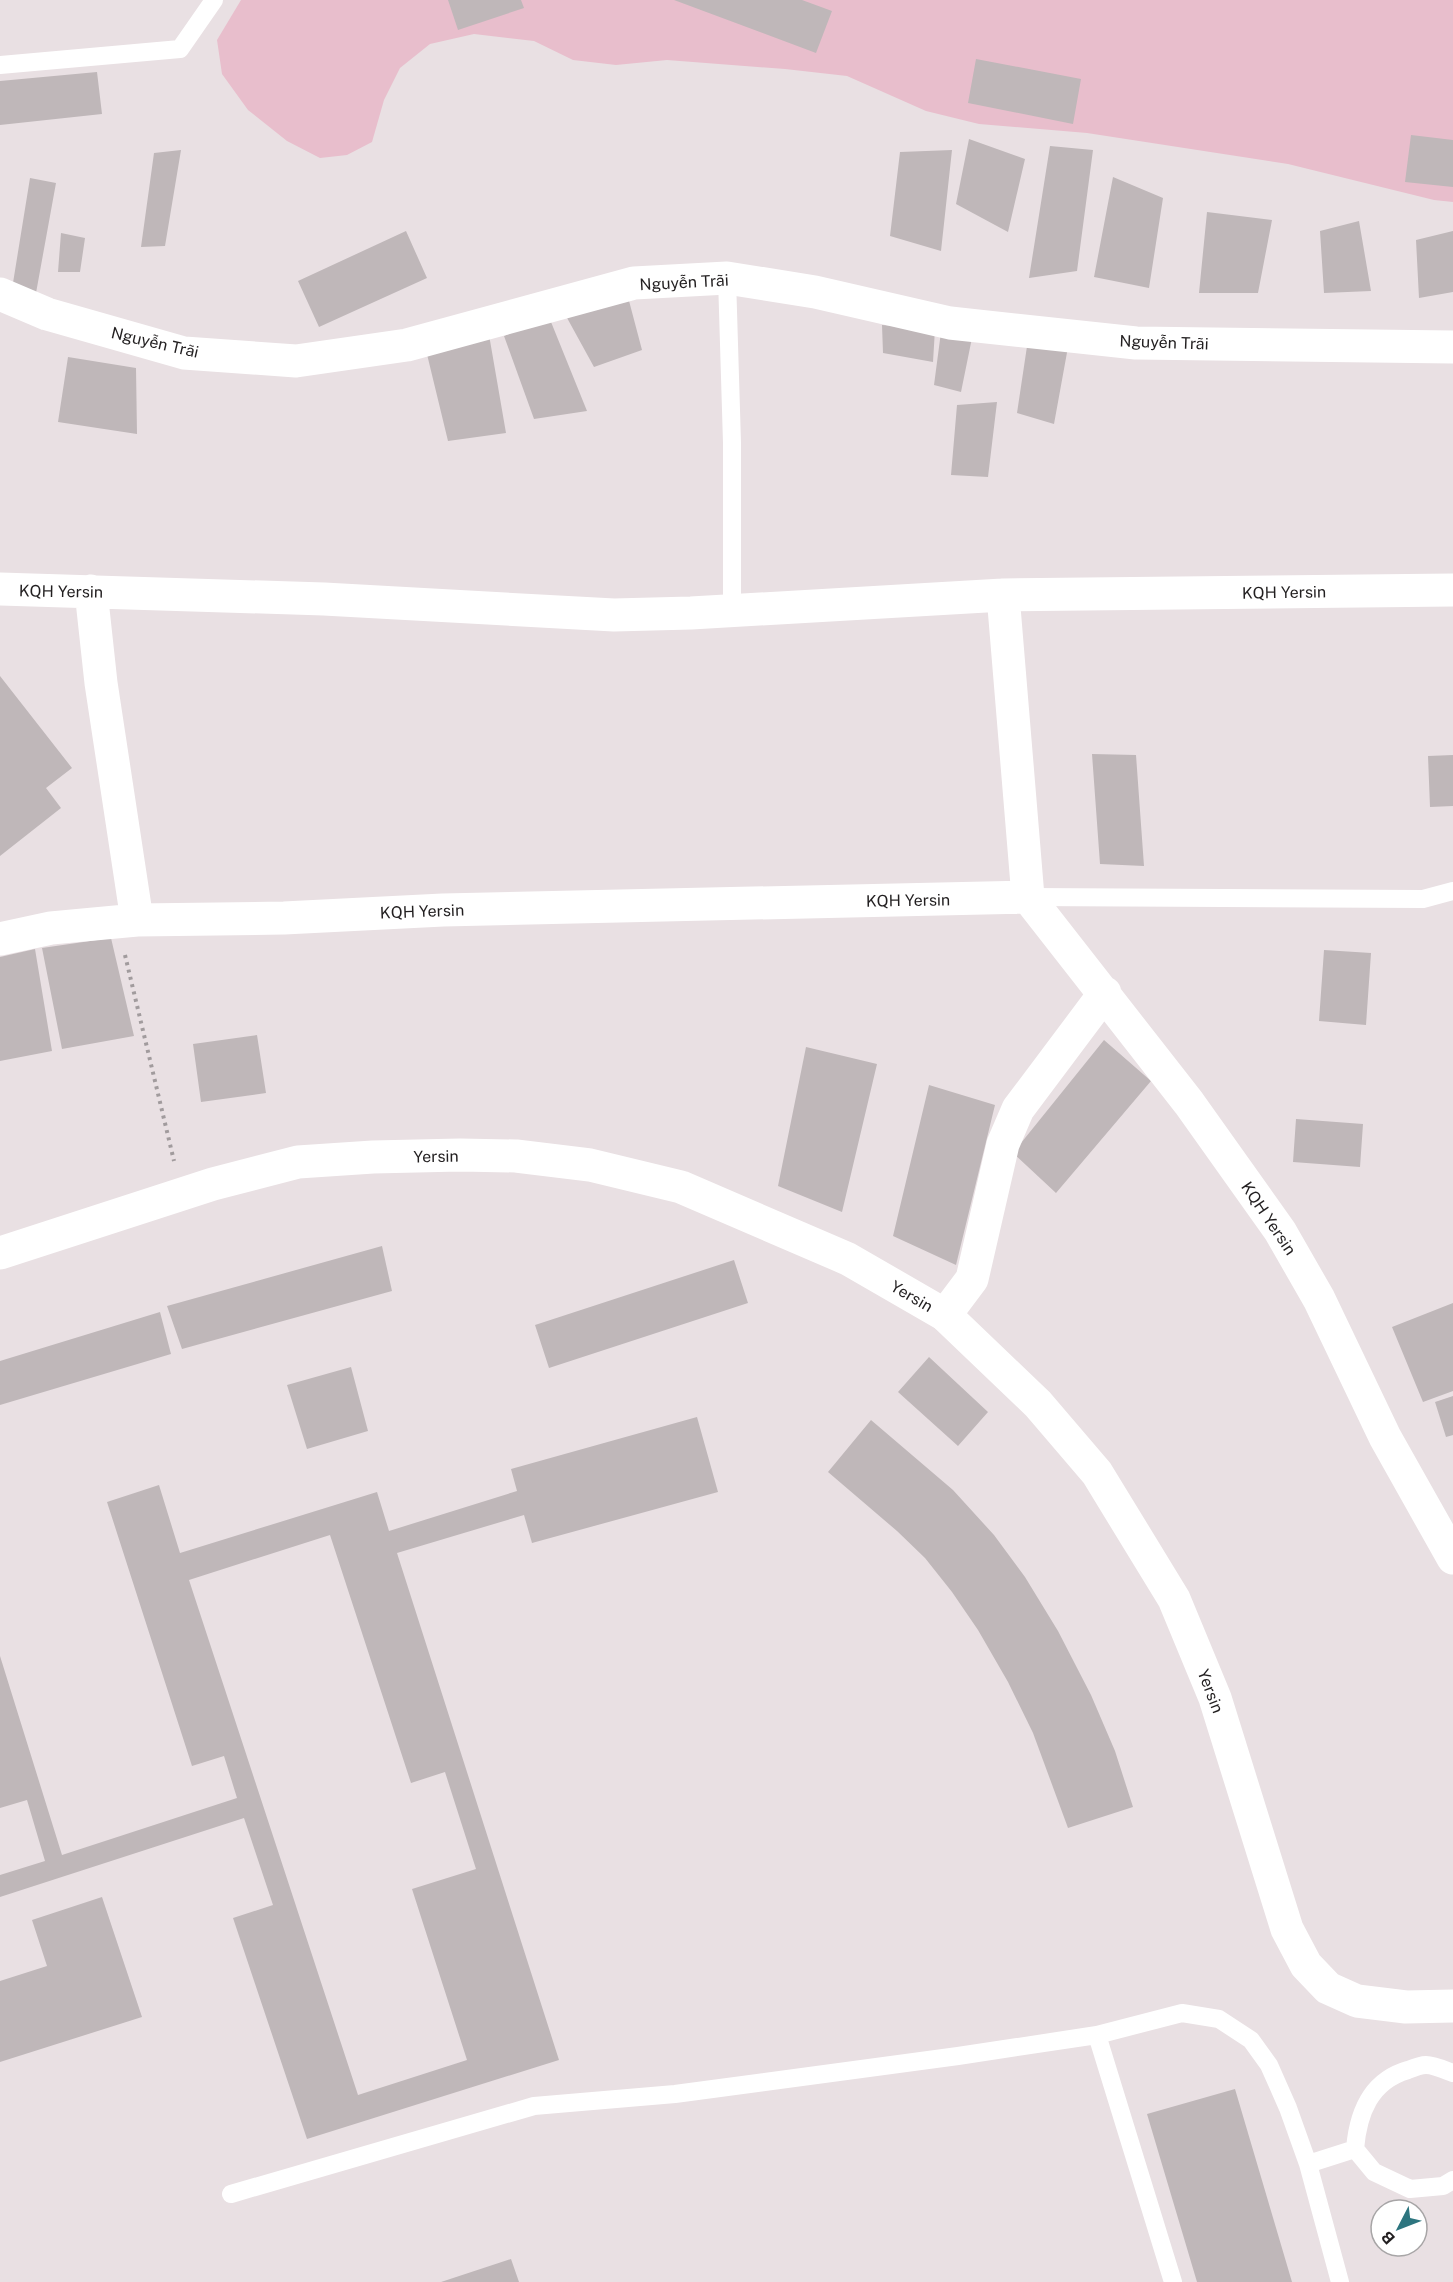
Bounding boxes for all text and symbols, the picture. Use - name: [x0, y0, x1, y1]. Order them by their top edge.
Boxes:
- street label: Nguyễn Trãi: [639, 271, 729, 294]
- street label: Nguyễn Trãi: [109, 323, 201, 362]
- street label: Nguyễn Trãi: [1119, 331, 1209, 354]
- street label: KQH Yersin: [19, 581, 103, 602]
- street label: KQH Yersin: [1242, 582, 1326, 603]
- street label: KQH Yersin: [866, 890, 950, 911]
- street label: KQH Yersin: [380, 901, 465, 922]
- street label: Yersin: [413, 1147, 459, 1166]
- street label: KQH Yersin: [1237, 1178, 1300, 1259]
- street label: Yersin: [887, 1277, 936, 1316]
- street label: Yersin: [1194, 1667, 1228, 1716]
- north arrow: [1369, 2198, 1429, 2258]
- text: B: [1377, 2227, 1399, 2248]

